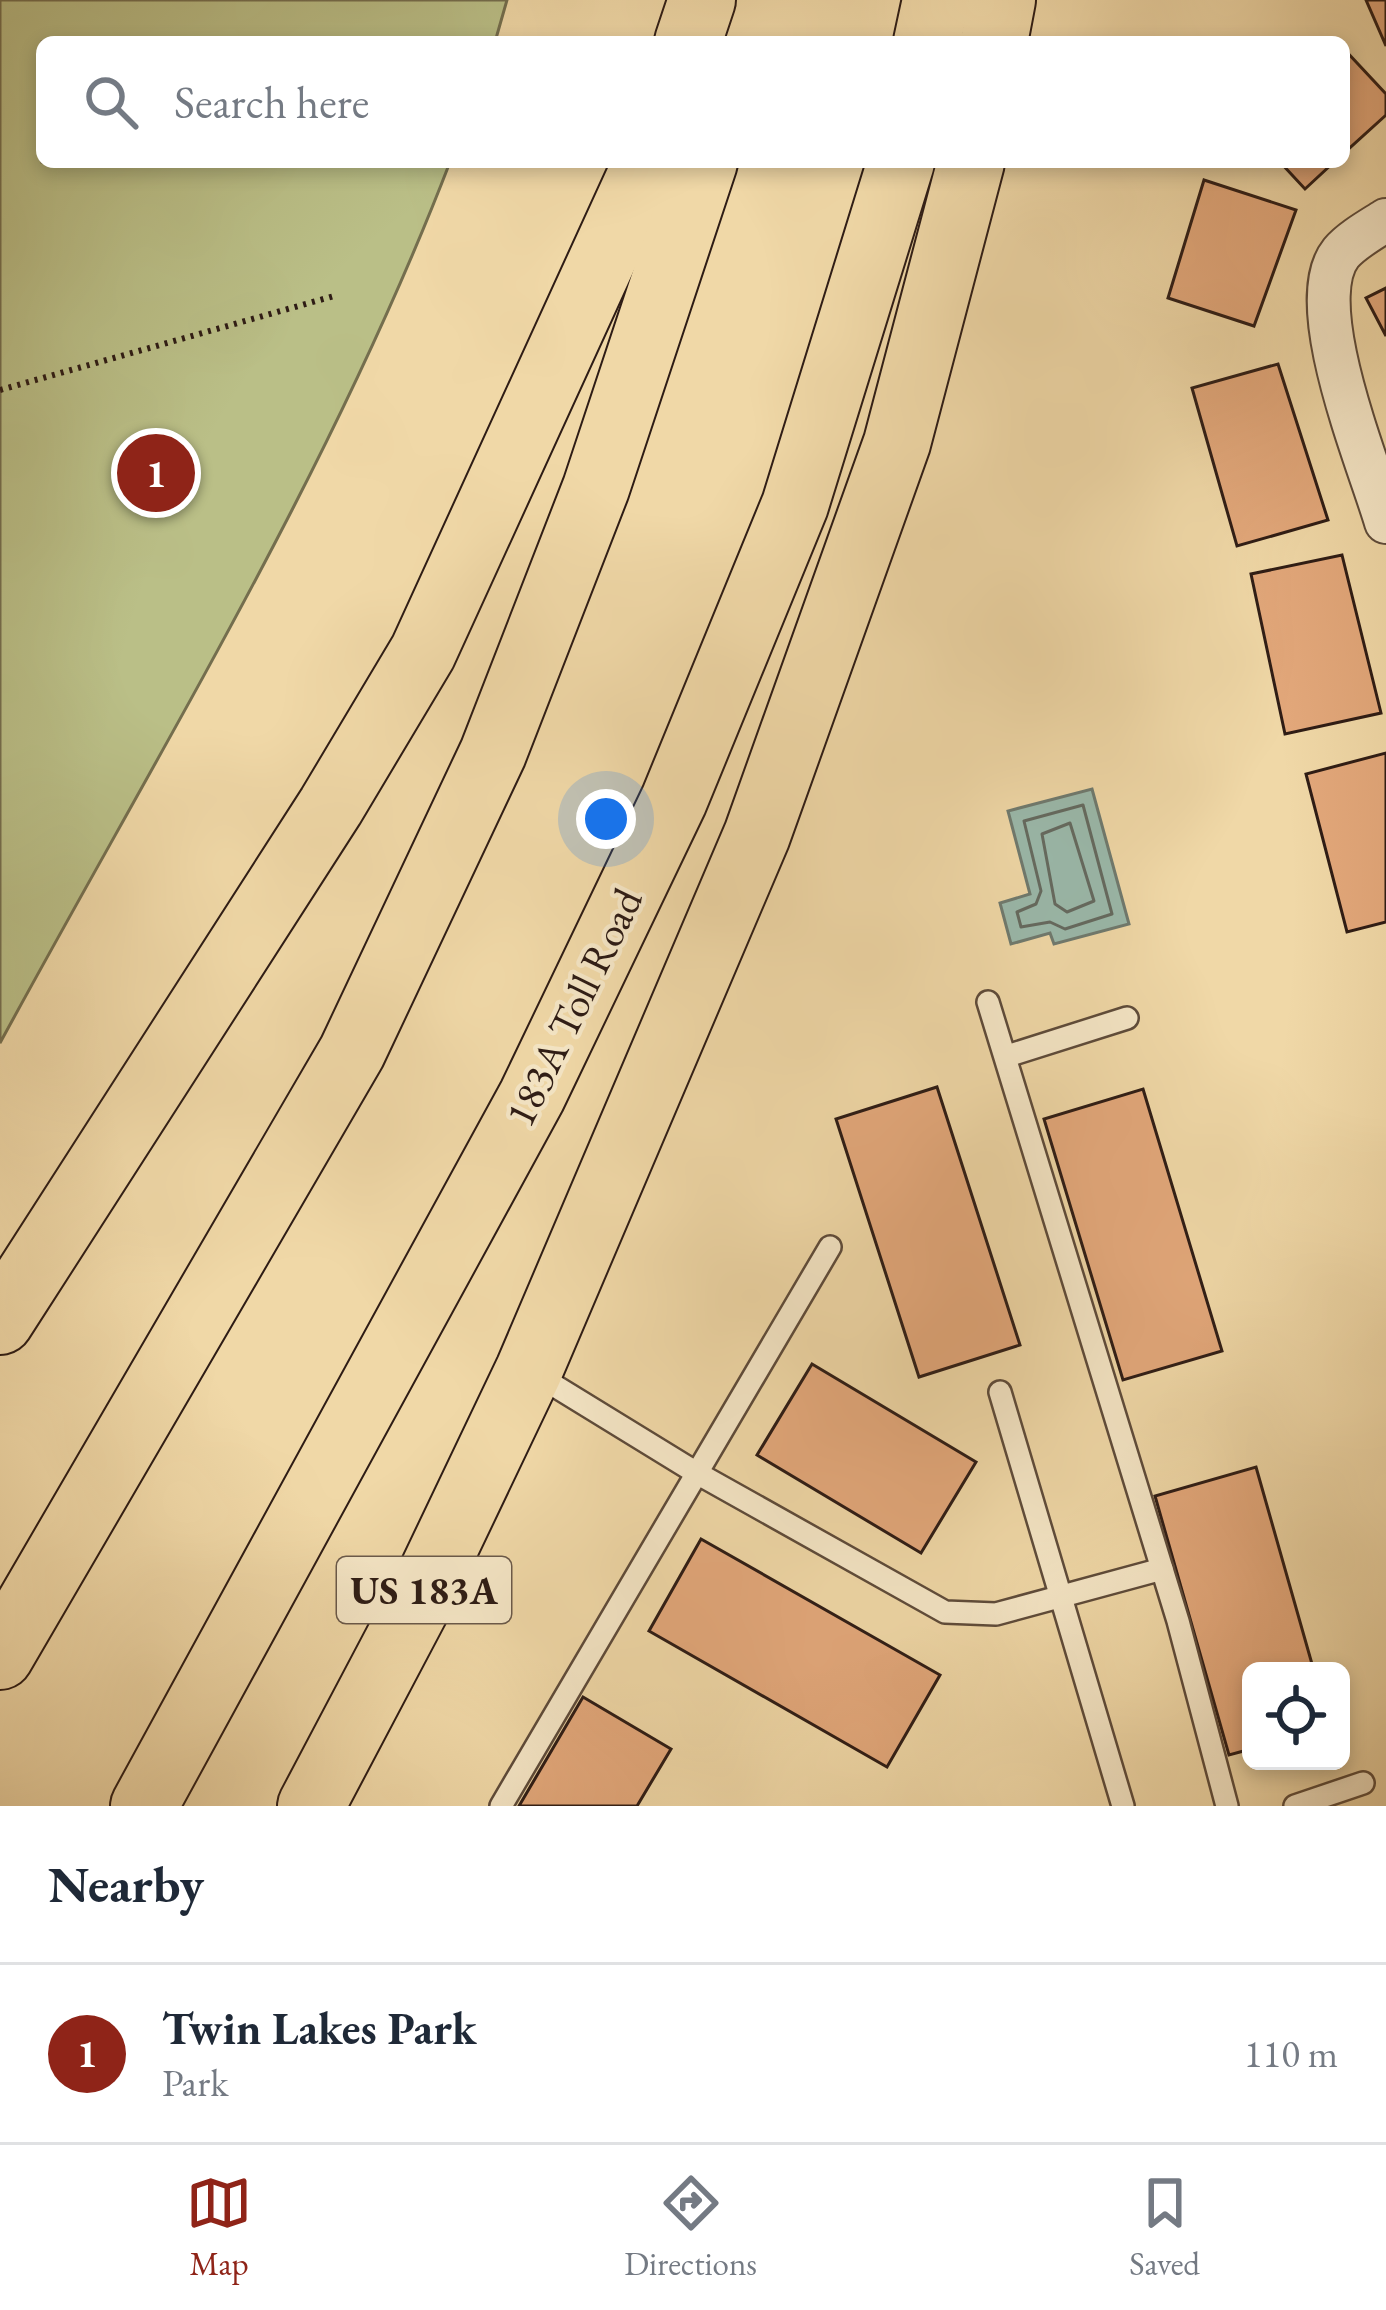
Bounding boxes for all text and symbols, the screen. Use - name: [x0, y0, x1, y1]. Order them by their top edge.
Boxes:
- search box: [36, 36, 1350, 168]
- icon: search: [78, 69, 144, 135]
- text: Search here: [174, 73, 369, 131]
- pin: 1: [117, 428, 195, 518]
- your location: [576, 789, 636, 849]
- street label: 183A Toll Road: [492, 878, 655, 1135]
- road number: US 183A: [337, 1557, 511, 1623]
- map controls: [1242, 1662, 1350, 1770]
- button: locate: [1242, 1662, 1350, 1770]
- text: Nearby: [48, 1851, 204, 1917]
- text: Twin Lakes Park: [162, 1999, 476, 2057]
- text: 1: [77, 2028, 97, 2079]
- text: 110 m: [1244, 2028, 1338, 2079]
- text: Park: [162, 2057, 228, 2108]
- tab: Map: [186, 2170, 252, 2285]
- tab: Directions: [624, 2170, 757, 2285]
- tab: Saved: [1129, 2170, 1200, 2285]

